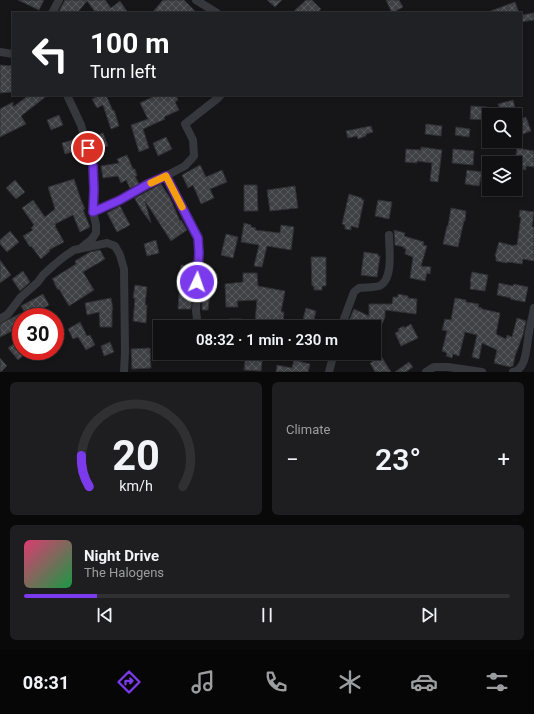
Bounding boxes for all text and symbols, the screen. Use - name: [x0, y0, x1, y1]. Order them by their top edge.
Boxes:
- text: 100 m: [90, 27, 169, 60]
- icon: left: [24, 28, 76, 80]
- text: Turn left: [90, 61, 156, 82]
- map controls: [482, 108, 522, 196]
- button: search: [482, 108, 522, 148]
- pin: [71, 131, 105, 165]
- icon: arrive: [77, 137, 99, 159]
- button: layers: [482, 156, 522, 196]
- position arrow: [176, 261, 218, 303]
- speed limit sign: 30: [12, 308, 64, 360]
- text: 08:32 · 1 min · 230 m: [196, 331, 338, 349]
- text: Climate: [286, 422, 330, 437]
- text: 20: [112, 430, 160, 479]
- text: 23°: [375, 442, 421, 477]
- text: −: [286, 447, 299, 472]
- text: +: [498, 447, 510, 472]
- text: km/h: [119, 477, 153, 493]
- text: Night Drive: [84, 547, 159, 565]
- text: The Halogens: [84, 565, 164, 580]
- icon: previous: [94, 604, 116, 626]
- icon: pause: [256, 604, 278, 626]
- icon: next: [418, 604, 440, 626]
- icon: directions: [115, 668, 143, 696]
- icon: music: [189, 668, 217, 696]
- icon: phone: [262, 668, 290, 696]
- icon: climate: [336, 668, 364, 696]
- icon: car: [410, 668, 438, 696]
- icon: filters: [483, 668, 511, 696]
- text: 08:31: [23, 672, 69, 693]

